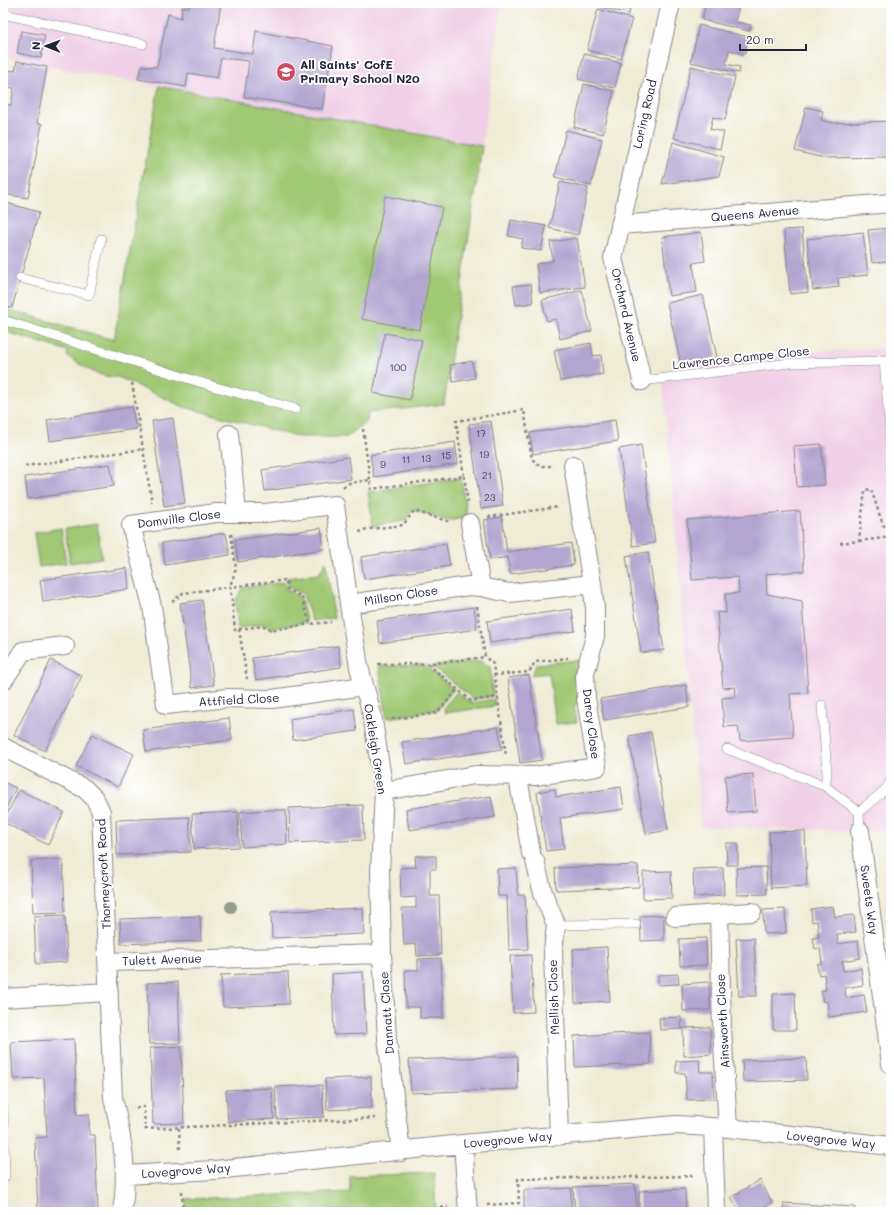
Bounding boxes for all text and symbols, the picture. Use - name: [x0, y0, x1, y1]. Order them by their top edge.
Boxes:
- north arrow: [26, 26, 66, 66]
- scale bar: [740, 26, 806, 52]
- text: 20 m: [746, 31, 774, 47]
- text: N: [28, 42, 43, 50]
- place label: All Saints' CofE Primary School N20: [300, 56, 420, 86]
- school or university icon: All Saints' CofE Primary School N20: [275, 61, 297, 83]
- street label: Loring Road: [628, 77, 660, 150]
- street label: Queens Avenue: [710, 201, 800, 225]
- street label: Orchard Avenue: [608, 266, 646, 363]
- street label: Lawrence Campe Close: [672, 342, 810, 372]
- house number: 100: [390, 360, 406, 374]
- house number: 17: [476, 426, 486, 440]
- house number: 19: [479, 447, 489, 461]
- house number: 15: [441, 448, 451, 462]
- house number: 13: [421, 451, 431, 465]
- house number: 11: [402, 452, 410, 466]
- house number: 9: [380, 457, 386, 471]
- house number: 21: [482, 468, 492, 482]
- house number: 23: [484, 490, 496, 504]
- street label: Domville Close: [136, 505, 222, 531]
- street label: Millson Close: [363, 581, 439, 609]
- street label: Darcy Close: [580, 688, 604, 760]
- street label: Attfield Close: [198, 689, 280, 709]
- street label: Oakleigh Green: [361, 702, 391, 795]
- street label: Thorneycroft Road: [92, 818, 114, 930]
- street label: Sweets Way: [857, 864, 883, 936]
- street label: Tulett Avenue: [122, 950, 202, 968]
- street label: Mellish Close: [544, 959, 562, 1035]
- street label: Dannatt Close: [375, 971, 397, 1055]
- street label: Ainsworth Close: [712, 973, 732, 1069]
- street label: Lovegrove Way: [786, 1126, 876, 1152]
- street label: Lovegrove Way: [463, 1127, 553, 1151]
- street label: Lovegrove Way: [141, 1159, 231, 1181]

